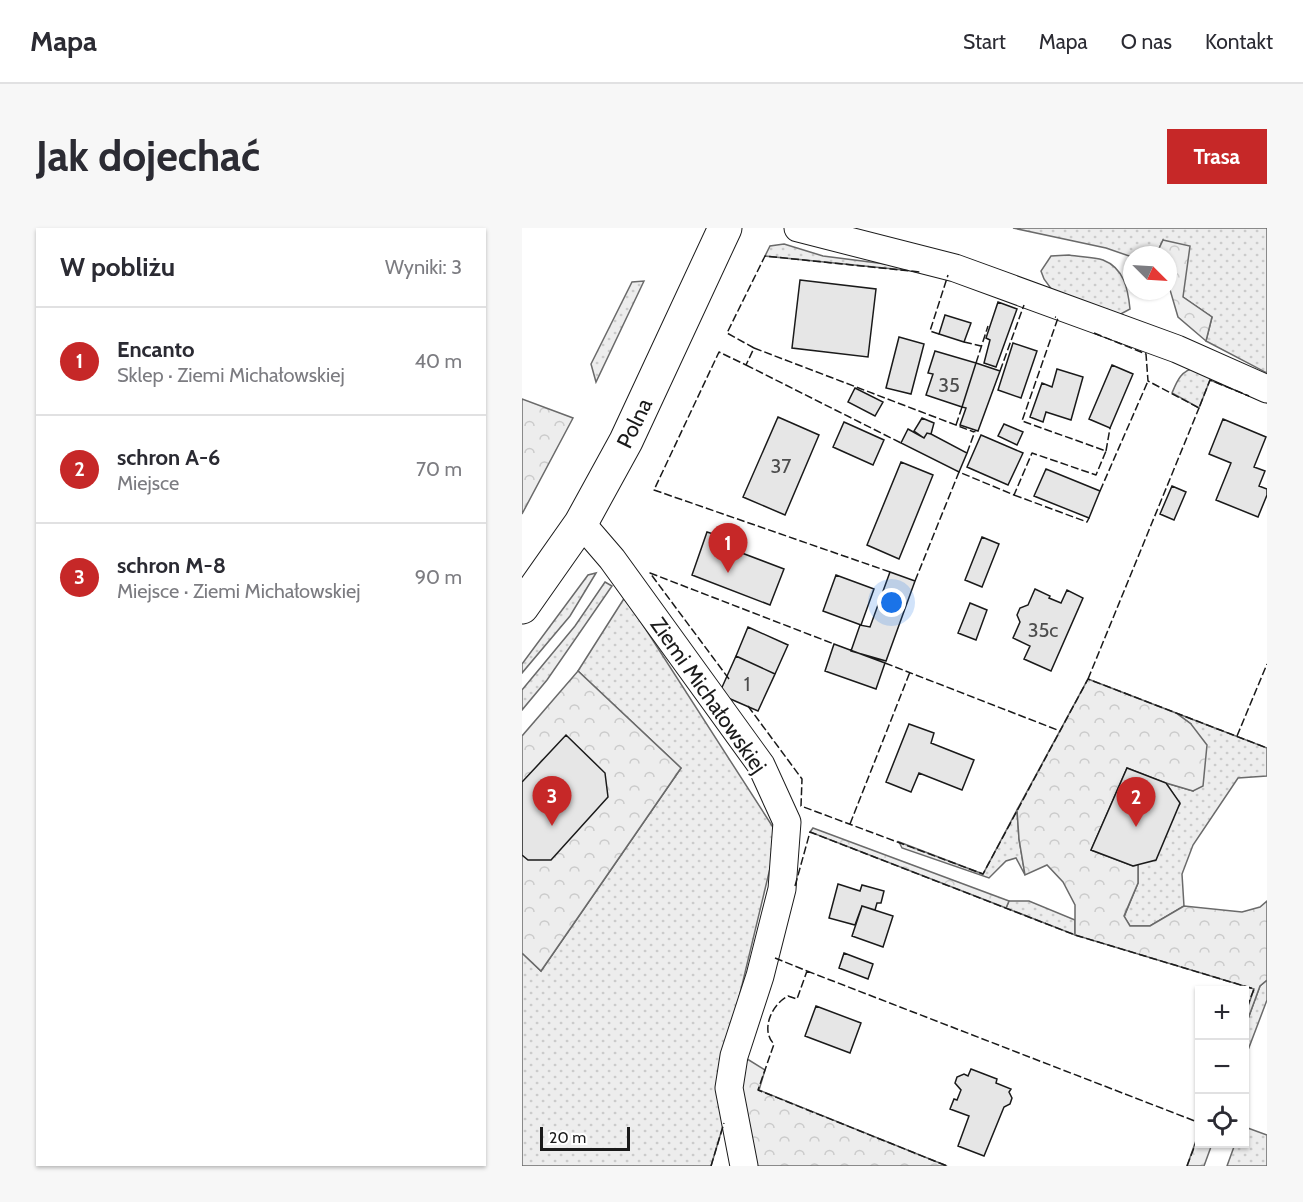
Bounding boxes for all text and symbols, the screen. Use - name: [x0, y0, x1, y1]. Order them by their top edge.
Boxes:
- text: Mapa: [30, 24, 97, 58]
- text: Start: [963, 29, 1006, 54]
- text: Mapa: [1039, 29, 1088, 54]
- text: O nas: [1121, 29, 1172, 54]
- text: Kontakt: [1205, 29, 1273, 54]
- button: Trasa: [1167, 129, 1267, 184]
- text: Jak dojechać: [36, 130, 260, 182]
- north arrow: [1123, 246, 1177, 300]
- text: W pobliżu: [60, 251, 175, 283]
- text: Wyniki: 3: [385, 255, 462, 279]
- text: Encanto: [117, 336, 195, 363]
- text: 1: [76, 349, 83, 373]
- text: 40 m: [414, 349, 462, 373]
- text: Sklep · Ziemi Michałowskiej: [117, 363, 345, 387]
- house number: 35: [938, 373, 960, 397]
- street label: Polna: [611, 393, 658, 453]
- text: schron A-6: [117, 444, 220, 471]
- house number: 37: [771, 454, 791, 478]
- text: 2: [74, 457, 85, 481]
- text: 70 m: [416, 457, 462, 481]
- text: Miejsce: [117, 471, 179, 495]
- pin: 1: [708, 524, 748, 573]
- text: schron M-8: [117, 552, 226, 579]
- text: 3: [74, 565, 85, 589]
- text: 90 m: [415, 565, 462, 589]
- text: Miejsce · Ziemi Michałowskiej: [117, 579, 360, 603]
- your location: [877, 588, 906, 617]
- street label: Ziemi Michałowskiej: [645, 612, 772, 778]
- house number: 35c: [1028, 618, 1058, 642]
- house number: 1: [744, 672, 750, 696]
- pin: 3: [532, 776, 572, 826]
- pin: 2: [1116, 778, 1156, 827]
- map controls: [1195, 986, 1249, 1148]
- button: +: [1195, 986, 1249, 1040]
- button: −: [1195, 1040, 1249, 1094]
- button: locate: [1195, 1094, 1249, 1148]
- scale bar: [540, 1124, 630, 1152]
- text: 20 m: [549, 1128, 586, 1147]

